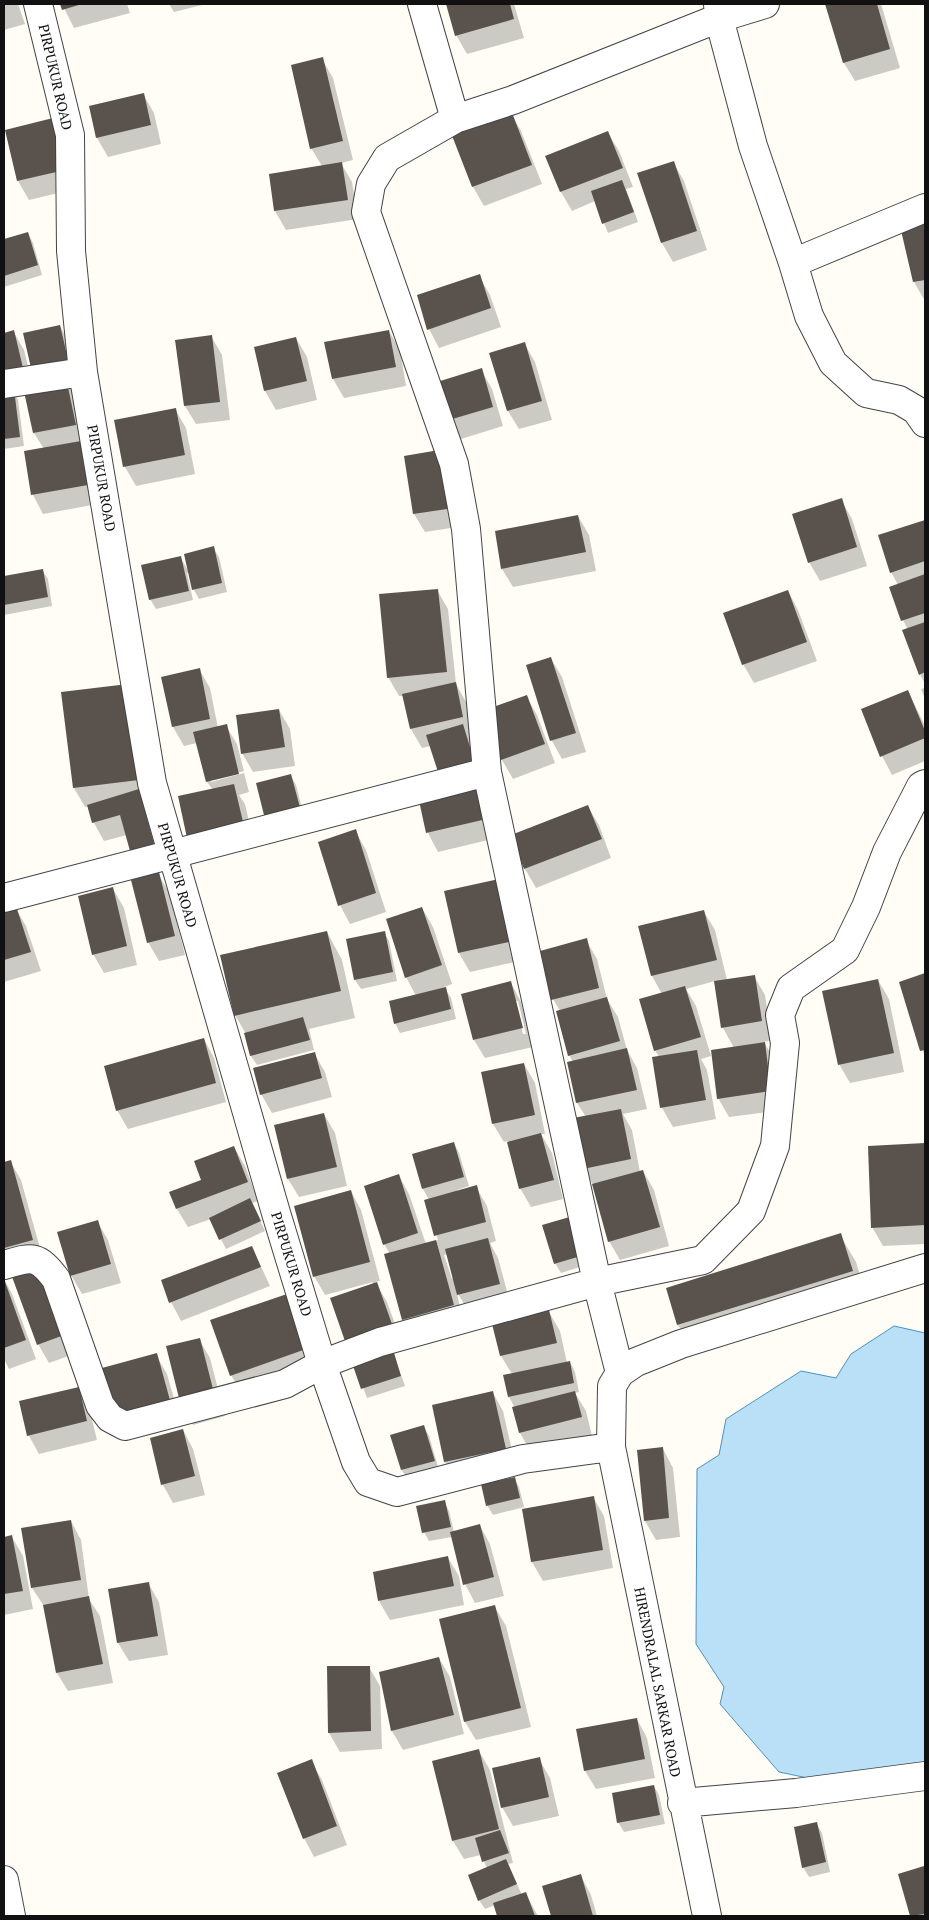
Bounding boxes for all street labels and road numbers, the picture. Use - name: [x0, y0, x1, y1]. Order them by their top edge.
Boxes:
- street label: PIRPUKUR ROAD: [35, 22, 77, 132]
- street label: PIRPUKUR ROAD: [83, 423, 121, 533]
- street label: PIRPUKUR ROAD: [154, 820, 202, 930]
- street label: PIRPUKUR ROAD: [267, 1209, 317, 1319]
- street label: HIRENDRALAL SARKAR ROAD: [630, 1585, 686, 1779]

